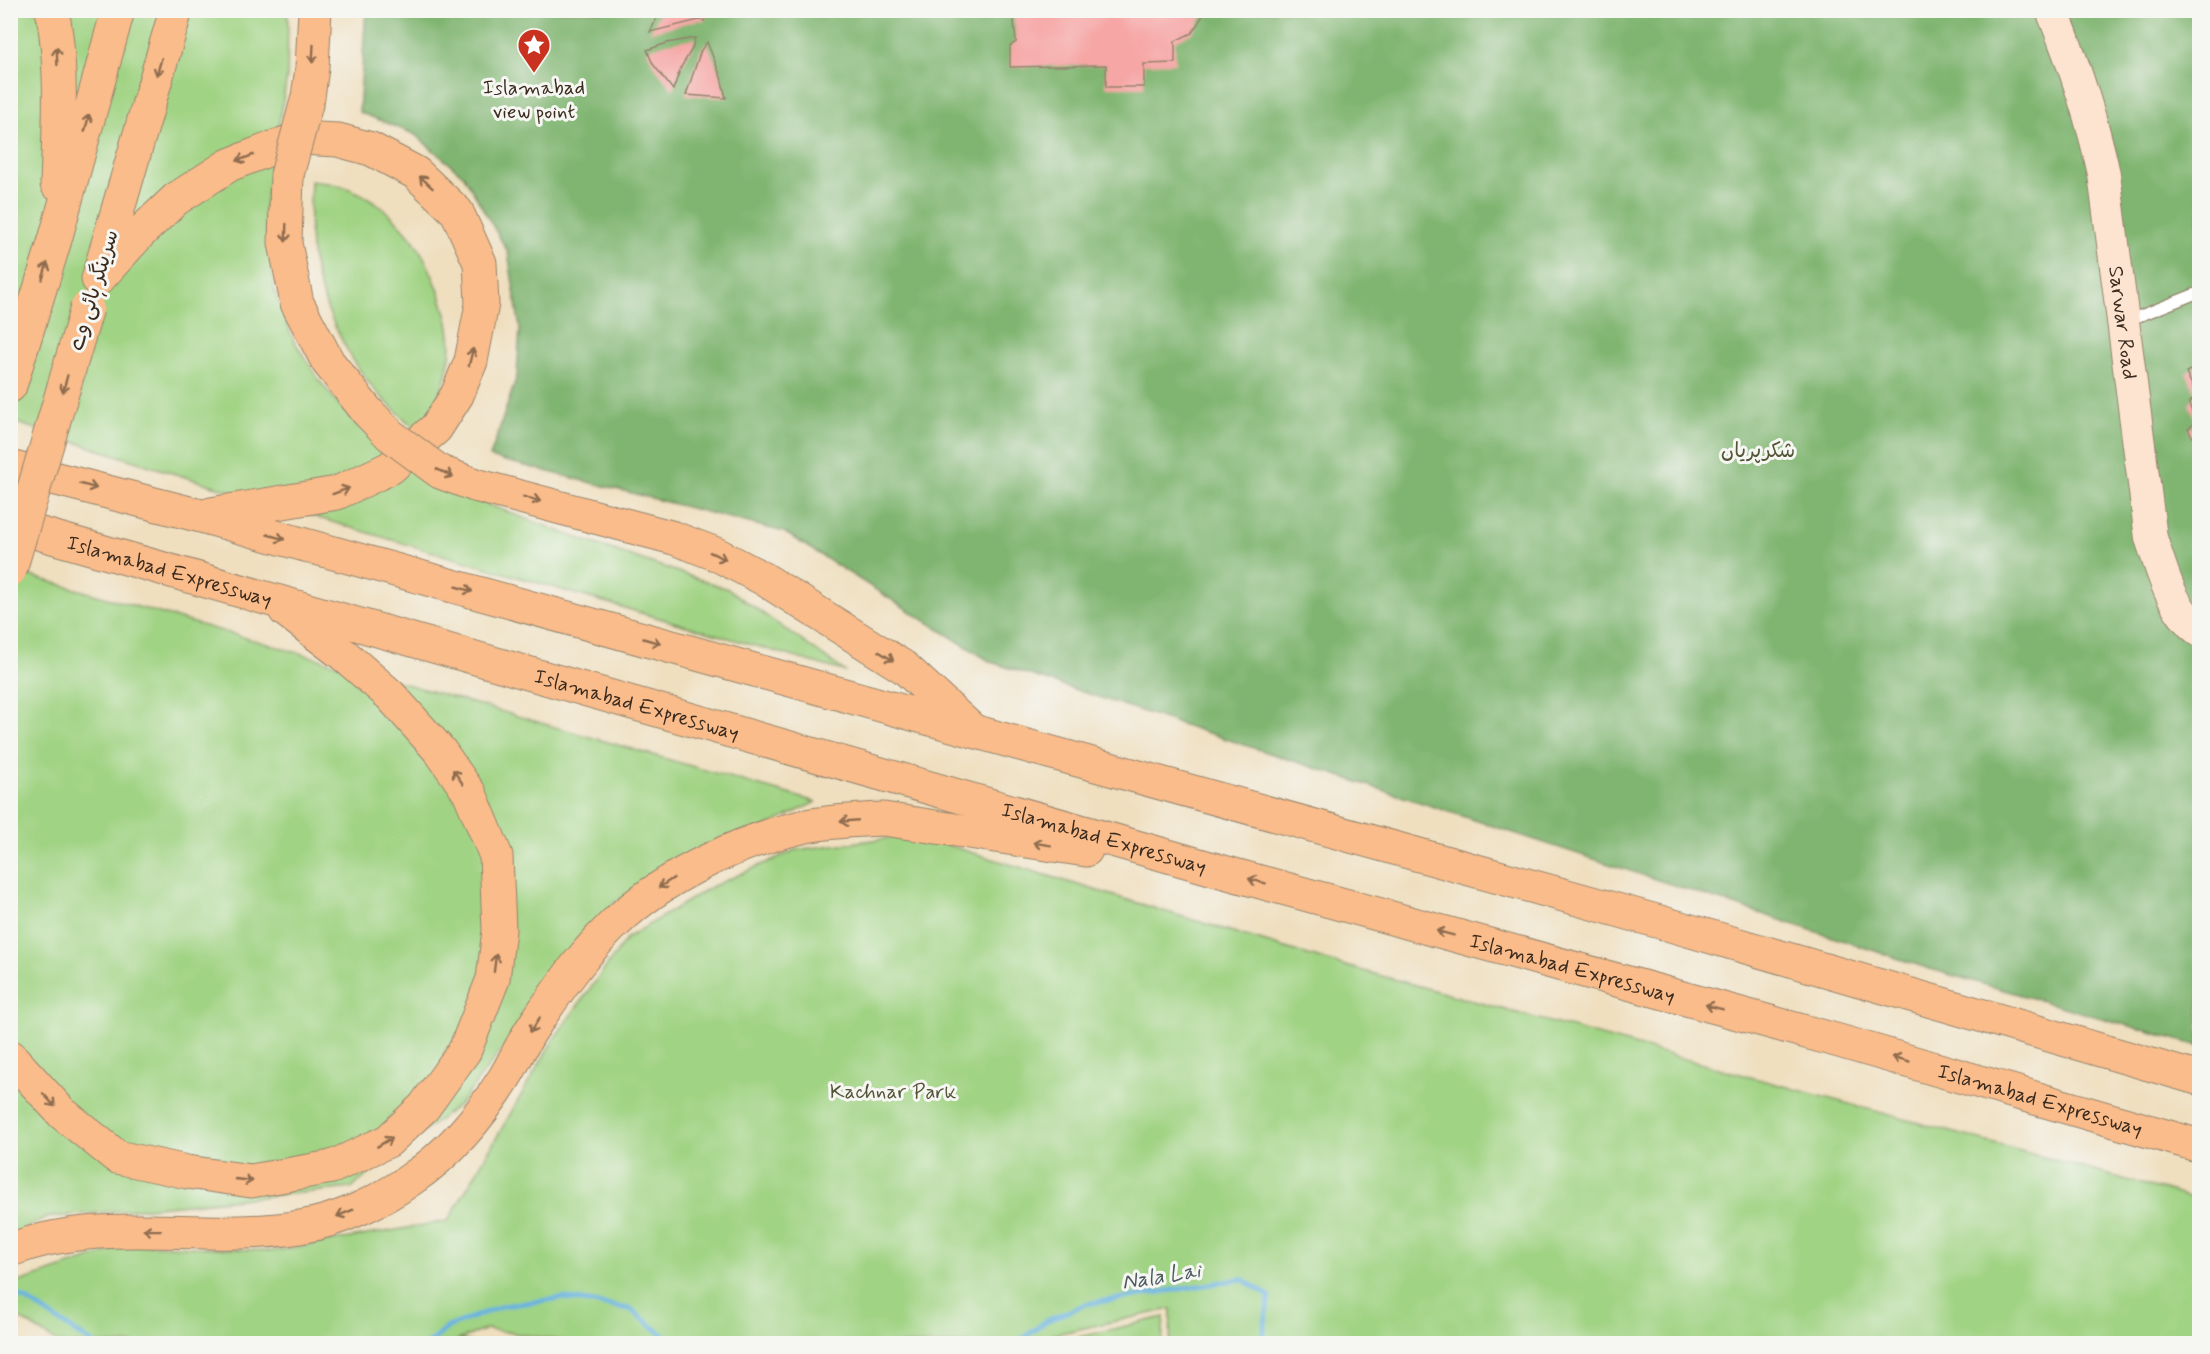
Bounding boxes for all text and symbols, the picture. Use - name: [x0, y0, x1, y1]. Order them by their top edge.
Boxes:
- place icon: Islamabad view point: [516, 27, 552, 74]
- one-way arrow: [307, 43, 318, 63]
- one-way arrow: [51, 46, 63, 66]
- one-way arrow: [153, 57, 164, 76]
- place label: Islamabad view point: [483, 74, 585, 126]
- one-way arrow: [82, 114, 94, 133]
- one-way arrow: [236, 154, 255, 165]
- one-way arrow: [418, 175, 433, 189]
- one-way arrow: [280, 223, 291, 243]
- street label: سرینگر ہائی وے: [62, 226, 126, 354]
- one-way arrow: [41, 262, 52, 281]
- street label: Sarwar Road: [2101, 264, 2143, 381]
- one-way arrow: [466, 348, 478, 367]
- one-way arrow: [58, 375, 70, 394]
- park label: شکرپریاں: [1721, 437, 1795, 465]
- one-way arrow: [436, 468, 454, 480]
- one-way arrow: [78, 481, 97, 492]
- one-way arrow: [331, 484, 349, 495]
- one-way arrow: [522, 494, 541, 505]
- street label: Islamabad Expressway: [64, 529, 275, 614]
- one-way arrow: [266, 532, 285, 543]
- one-way arrow: [709, 550, 727, 562]
- one-way arrow: [454, 584, 473, 595]
- one-way arrow: [642, 636, 661, 648]
- one-way arrow: [877, 650, 894, 662]
- street label: Islamabad Expressway: [531, 663, 742, 748]
- one-way arrow: [452, 769, 464, 785]
- street label: Islamabad Expressway: [998, 796, 1210, 881]
- one-way arrow: [839, 816, 859, 827]
- one-way arrow: [1033, 838, 1052, 849]
- one-way arrow: [1248, 874, 1267, 886]
- one-way arrow: [658, 878, 675, 890]
- one-way arrow: [1436, 926, 1455, 938]
- street label: Islamabad Expressway: [1466, 927, 1678, 1010]
- one-way arrow: [490, 953, 501, 973]
- one-way arrow: [1705, 1000, 1724, 1012]
- one-way arrow: [528, 1016, 540, 1033]
- one-way arrow: [1892, 1053, 1911, 1064]
- street label: Islamabad Expressway: [1934, 1057, 2146, 1144]
- park label: Kachnar Park: [830, 1078, 956, 1106]
- one-way arrow: [42, 1092, 56, 1107]
- one-way arrow: [376, 1135, 393, 1148]
- one-way arrow: [234, 1175, 254, 1186]
- one-way arrow: [336, 1208, 354, 1219]
- one-way arrow: [143, 1225, 163, 1236]
- water label: Nala Lai: [1120, 1257, 1205, 1297]

